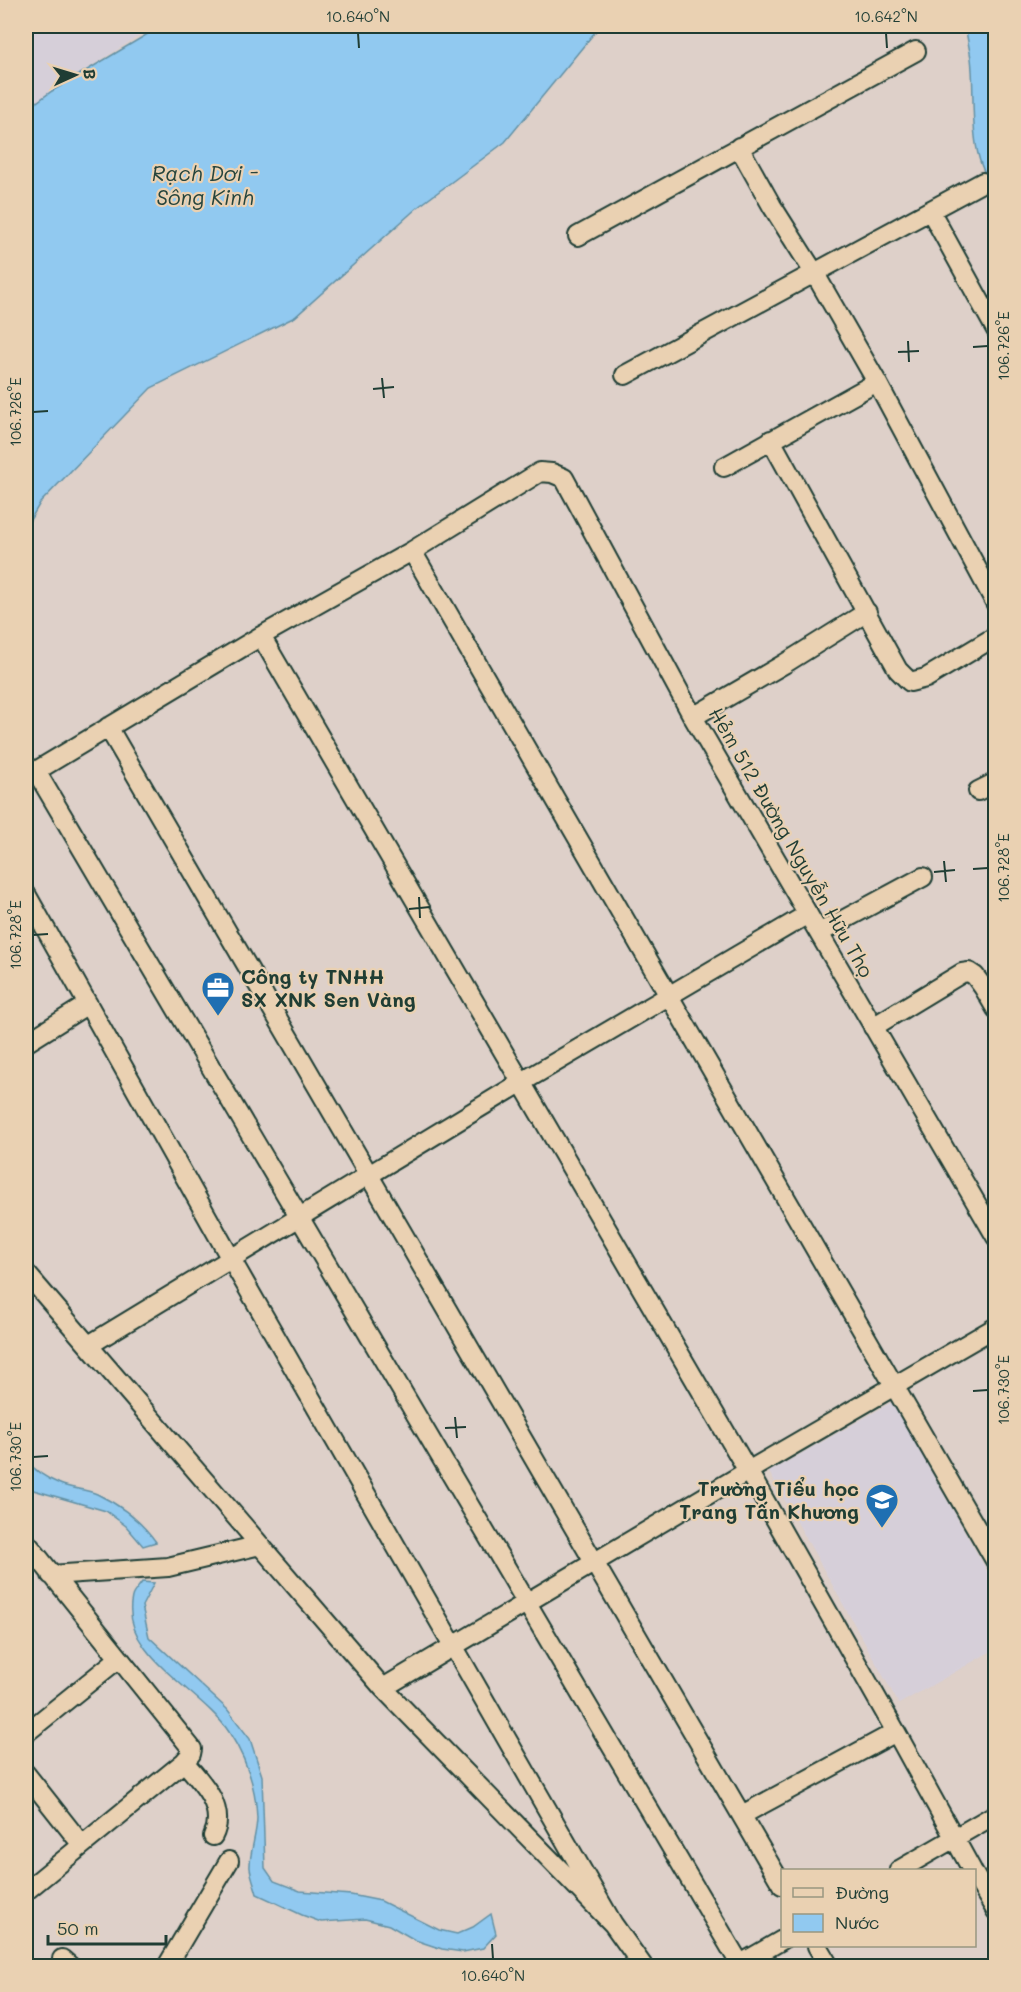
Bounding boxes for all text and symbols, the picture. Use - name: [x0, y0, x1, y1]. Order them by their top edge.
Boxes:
- text: 10.640°N: [326, 6, 390, 26]
- text: 10.642°N: [854, 6, 918, 26]
- north arrow: [45, 45, 105, 105]
- text: B: [80, 68, 101, 80]
- water label: Rạch Dơi - Sông Kinh: [152, 159, 258, 210]
- text: 106.726°E: [993, 311, 1013, 381]
- text: 106.726°E: [5, 377, 25, 447]
- street label: Hẻm 512 Đường Nguyễn Hữu Thọ: [704, 702, 880, 982]
- text: 106.728°E: [993, 833, 1013, 903]
- text: 106.728°E: [5, 900, 25, 970]
- place label: Công ty TNHH SX XNK Sen Vàng: [241, 963, 416, 1012]
- office icon: Công ty TNHH SX XNK Sen Vàng: [200, 970, 236, 1017]
- text: 106.730°E: [993, 1354, 1013, 1425]
- text: 106.730°E: [5, 1421, 25, 1492]
- place label: Trường Tiểu học Trang Tấn Khương: [679, 1475, 859, 1524]
- school or university icon: Trường Tiểu học Trang Tấn Khương: [864, 1482, 900, 1529]
- legend: [781, 1869, 976, 1947]
- text: Đường: [835, 1880, 889, 1904]
- scale bar: [48, 1908, 166, 1946]
- text: Nước: [835, 1910, 879, 1934]
- text: 50 m: [57, 1916, 99, 1940]
- text: 10.640°N: [461, 1965, 525, 1985]

